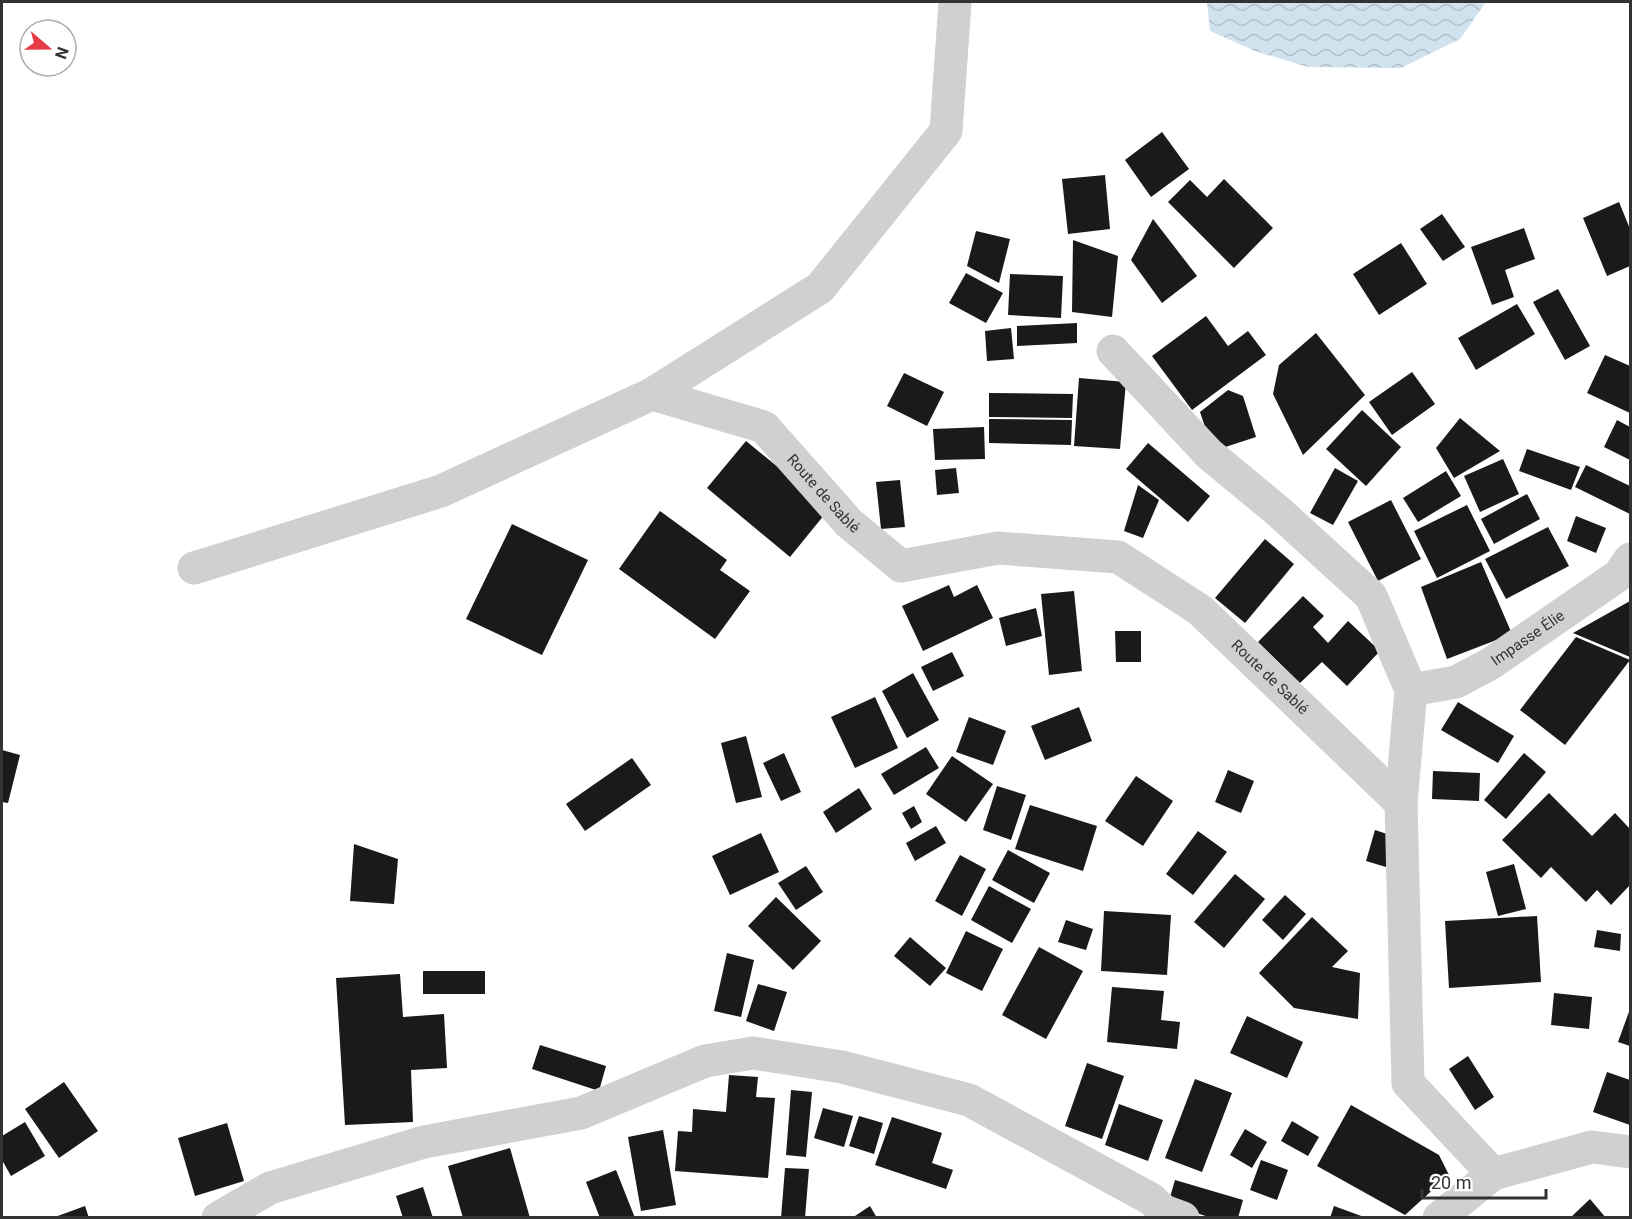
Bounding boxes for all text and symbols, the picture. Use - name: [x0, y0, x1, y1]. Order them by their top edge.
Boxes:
- north arrow: [18, 18, 78, 78]
- text: N: [51, 44, 72, 62]
- street label: Route de Sablé: [783, 450, 863, 537]
- street label: Impasse Élie: [1488, 606, 1568, 669]
- street label: Route de Sablé: [1228, 636, 1312, 718]
- scale bar: [1422, 1162, 1546, 1200]
- text: 20 m: [1431, 1172, 1471, 1193]

